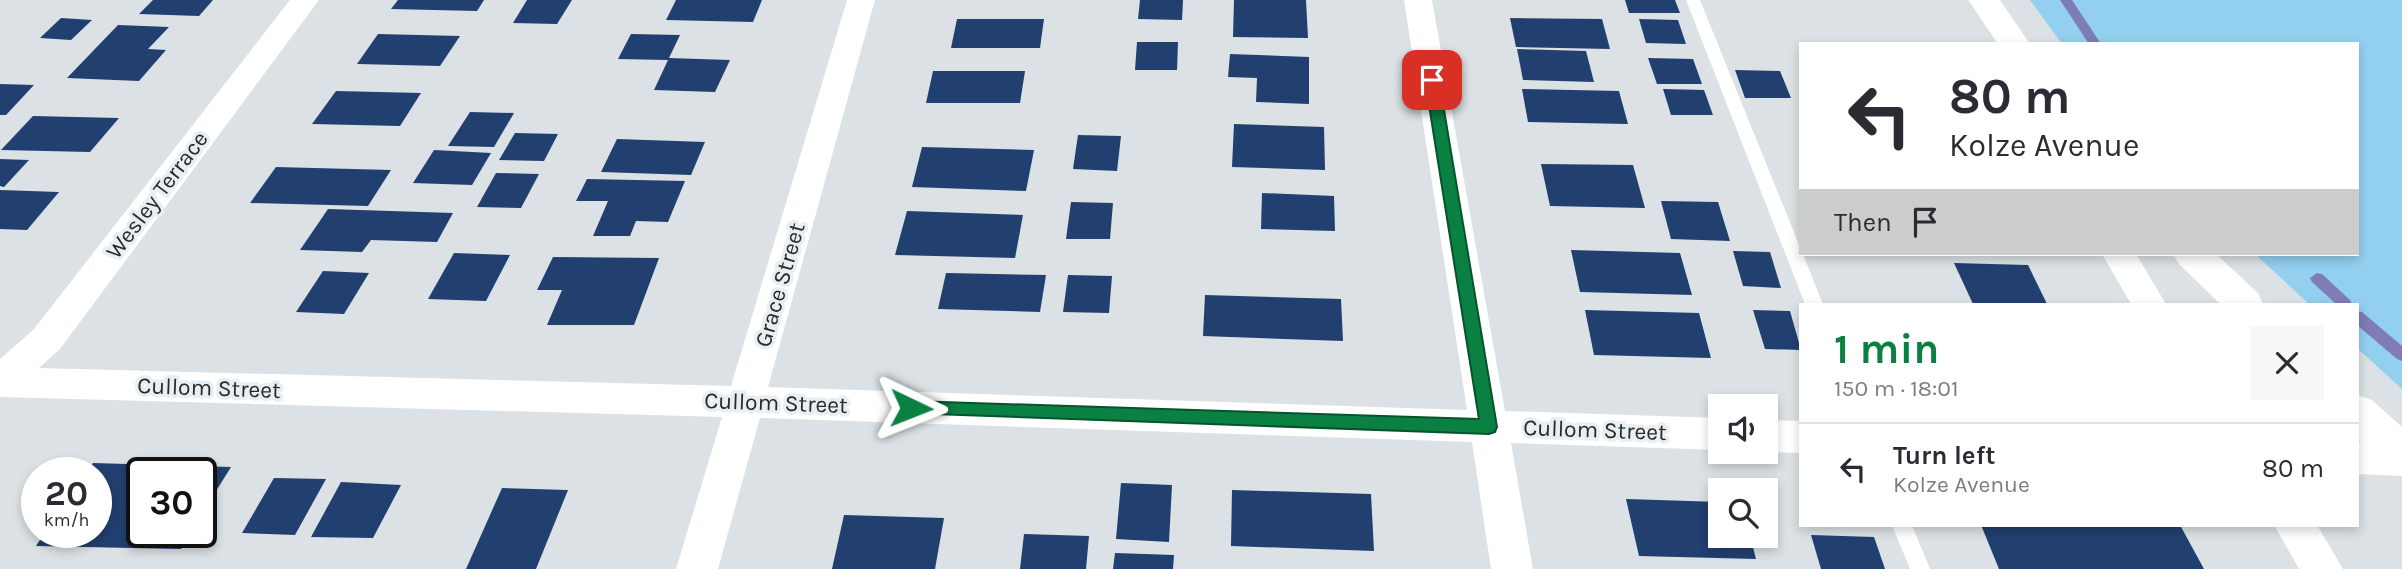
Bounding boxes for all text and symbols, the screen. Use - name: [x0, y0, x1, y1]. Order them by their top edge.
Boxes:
- pin: [1402, 50, 1462, 110]
- icon: arrive: [1413, 61, 1451, 99]
- text: 80 m: [1949, 68, 2071, 125]
- icon: left: [1834, 70, 1925, 161]
- street label: Wesley Terrace: [100, 126, 214, 264]
- text: Kolze Avenue: [1949, 127, 2139, 164]
- icon: arrive: [1906, 203, 1944, 241]
- text: Then: [1834, 207, 1892, 238]
- street label: Grace Street: [749, 219, 811, 350]
- text: 1 min: [1834, 324, 1939, 374]
- button: close: [2250, 326, 2324, 400]
- position arrow: [874, 371, 948, 445]
- street label: Cullom Street: [137, 372, 282, 404]
- text: 150 m · 18:01: [1834, 375, 1959, 402]
- street label: Cullom Street: [704, 387, 849, 419]
- map controls: [1708, 394, 1778, 548]
- button: sound: [1708, 394, 1778, 464]
- street label: Cullom Street: [1523, 414, 1668, 446]
- text: Turn left: [1893, 440, 1995, 471]
- icon: left: [1834, 450, 1872, 488]
- text: 80 m: [2262, 453, 2324, 484]
- speed limit sign: 30: [126, 457, 217, 548]
- text: Kolze Avenue: [1893, 471, 2030, 498]
- text: 20: [45, 473, 88, 514]
- button: search: [1708, 478, 1778, 548]
- text: km/h: [44, 509, 89, 531]

